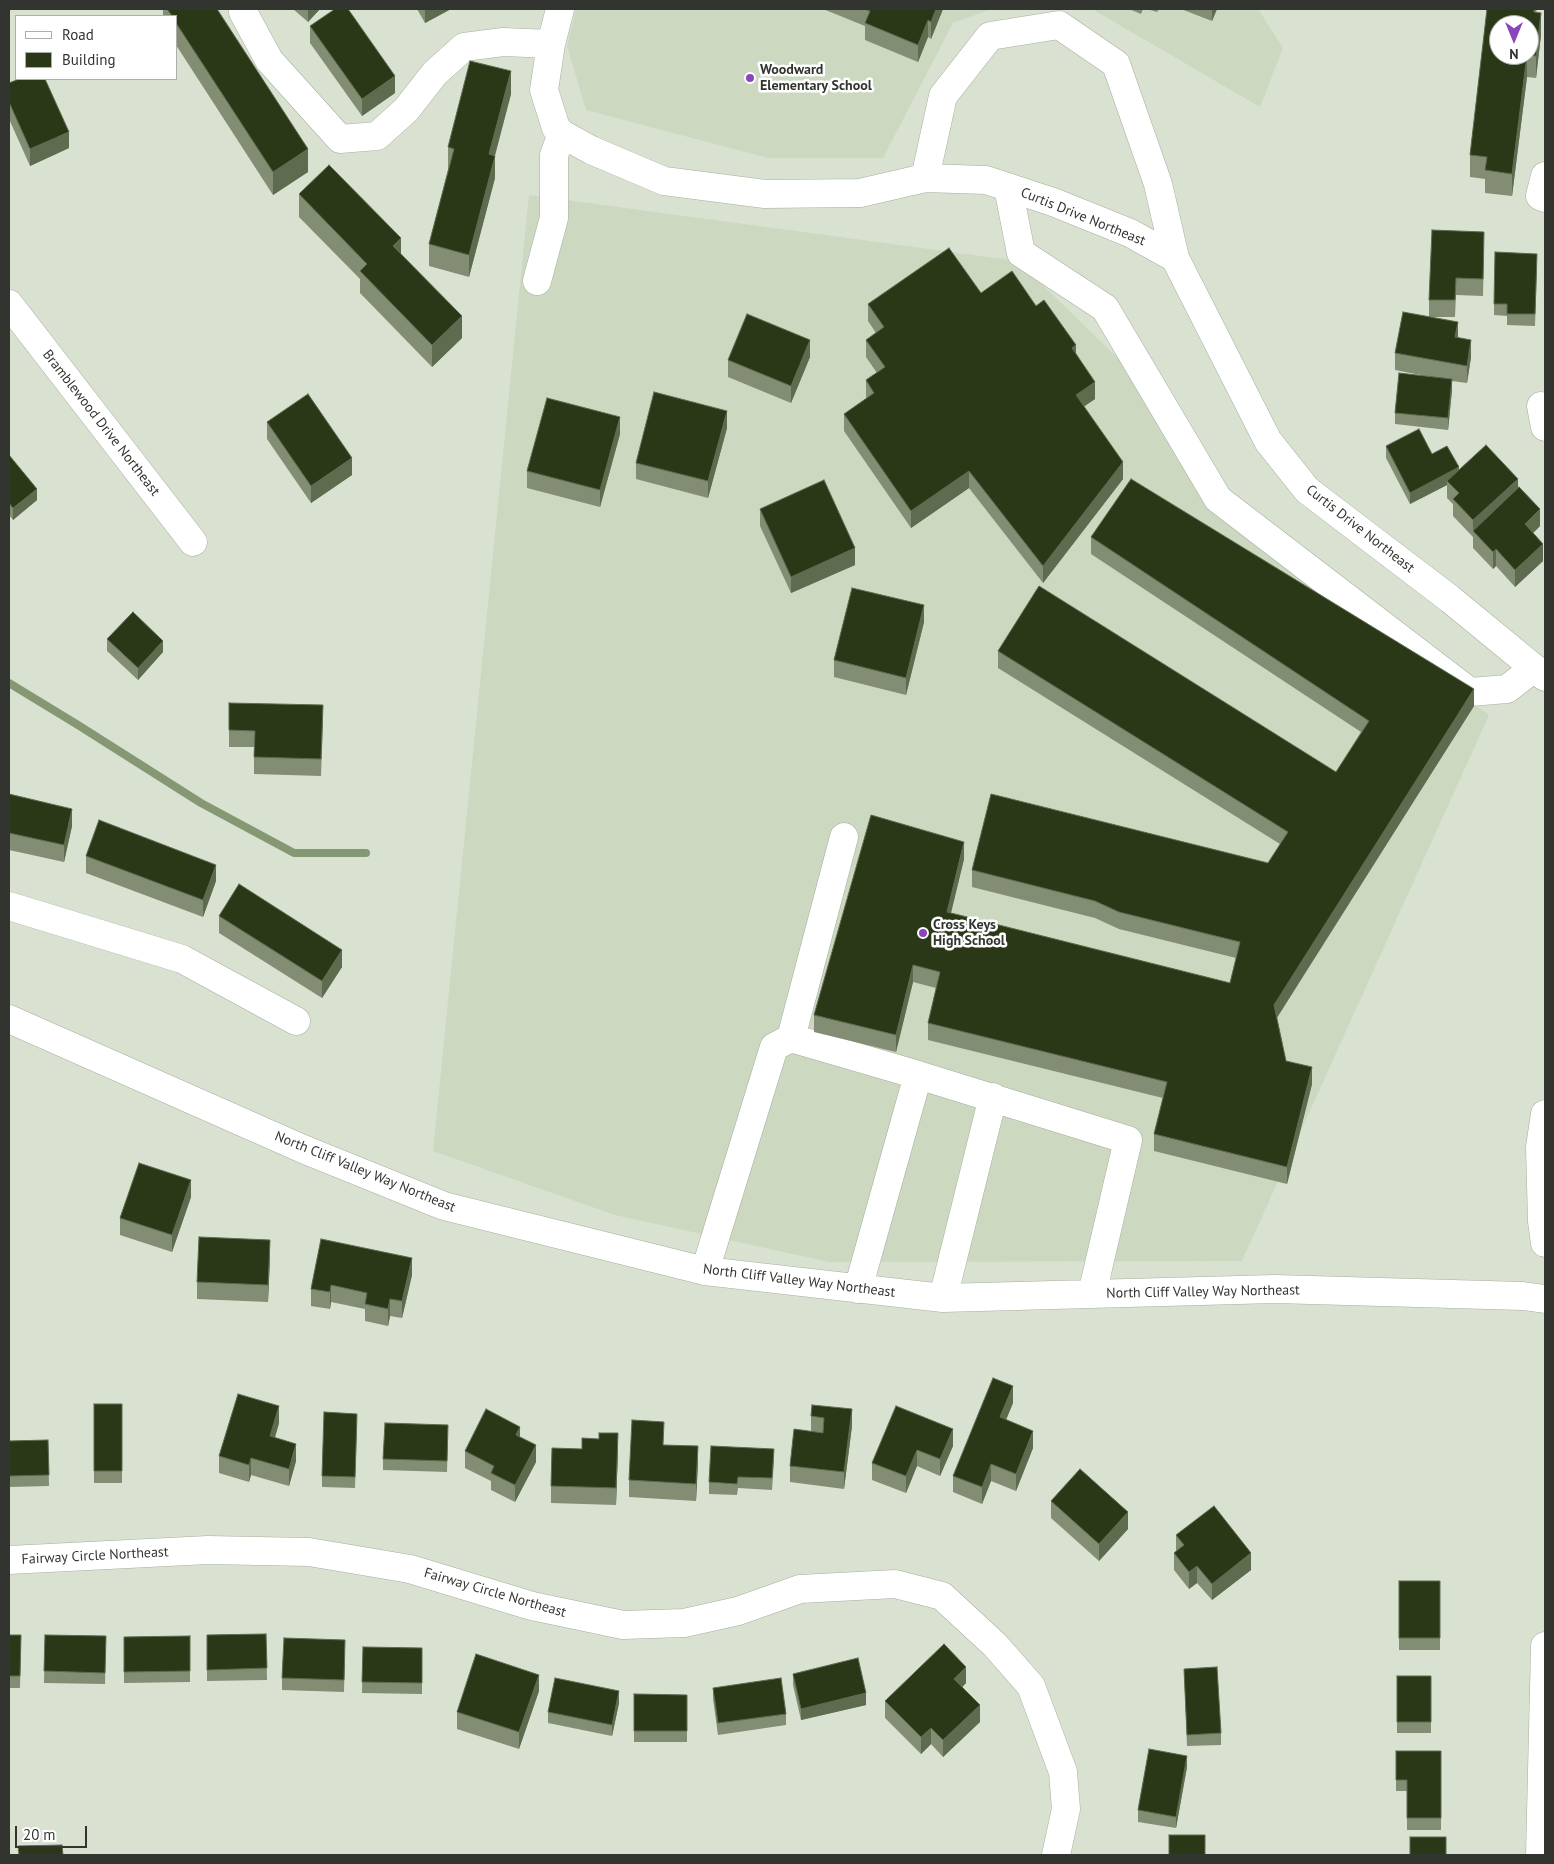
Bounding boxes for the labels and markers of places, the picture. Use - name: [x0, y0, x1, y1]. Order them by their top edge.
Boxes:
- place label: Woodward Elementary School: [760, 62, 872, 94]
- marker: Woodward Elementary School: [744, 72, 756, 84]
- place label: Cross Keys High School: [933, 917, 1005, 950]
- marker: Cross Keys High School: [917, 927, 929, 939]

